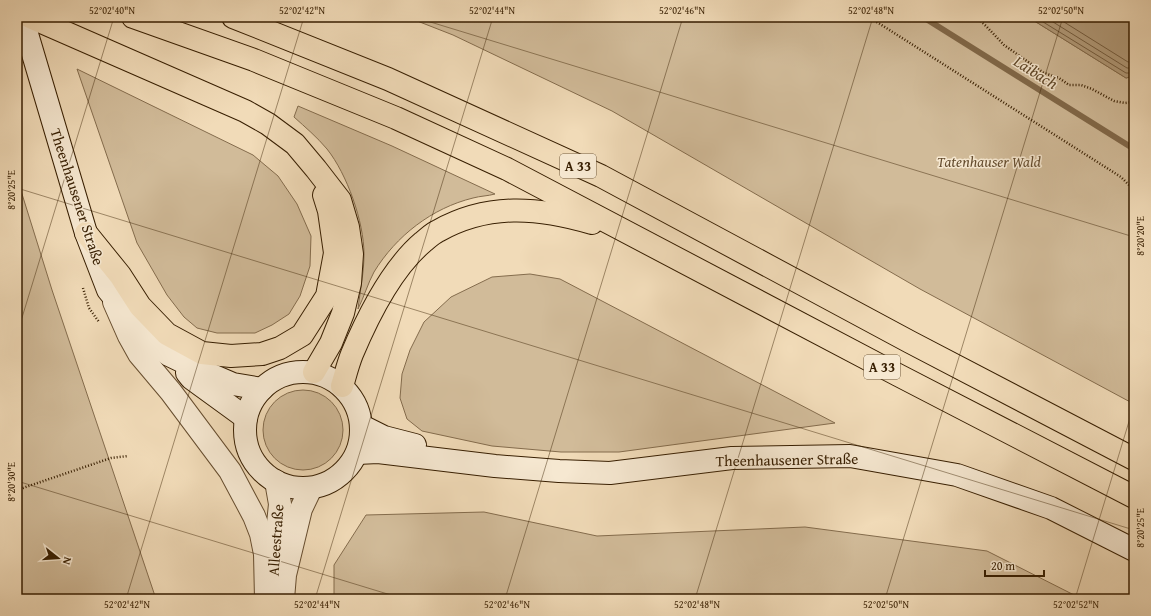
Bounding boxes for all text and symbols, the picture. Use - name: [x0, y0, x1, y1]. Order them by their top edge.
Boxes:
- text: 52°02'40"N: [89, 3, 135, 18]
- text: 52°02'42"N: [279, 3, 325, 18]
- text: 52°02'44"N: [469, 3, 515, 18]
- text: 52°02'46"N: [659, 3, 705, 18]
- text: 52°02'48"N: [848, 3, 894, 18]
- text: 52°02'50"N: [1038, 3, 1084, 18]
- water label: Laibach: [1008, 49, 1063, 95]
- street label: Theenhausener Straße: [45, 126, 109, 268]
- park label: Tatenhauser Wald: [937, 151, 1041, 172]
- road number: A 33: [560, 154, 596, 178]
- text: 8°20'25"E: [4, 170, 19, 210]
- text: 8°20'20"E: [1133, 216, 1148, 256]
- road number: A 33: [864, 355, 900, 379]
- street label: Theenhausener Straße: [716, 448, 858, 471]
- text: 8°20'30"E: [4, 462, 19, 502]
- street label: Alleestraße: [263, 503, 288, 577]
- text: 8°20'25"E: [1133, 508, 1148, 548]
- north arrow: [38, 538, 78, 578]
- scale bar: [985, 552, 1044, 578]
- text: N: [59, 555, 76, 567]
- text: 20 m: [991, 557, 1015, 574]
- text: 52°02'42"N: [104, 597, 150, 612]
- text: 52°02'44"N: [294, 597, 340, 612]
- text: 52°02'46"N: [484, 597, 530, 612]
- text: 52°02'48"N: [674, 597, 720, 612]
- text: 52°02'50"N: [863, 597, 909, 612]
- text: 52°02'52"N: [1053, 597, 1099, 612]

